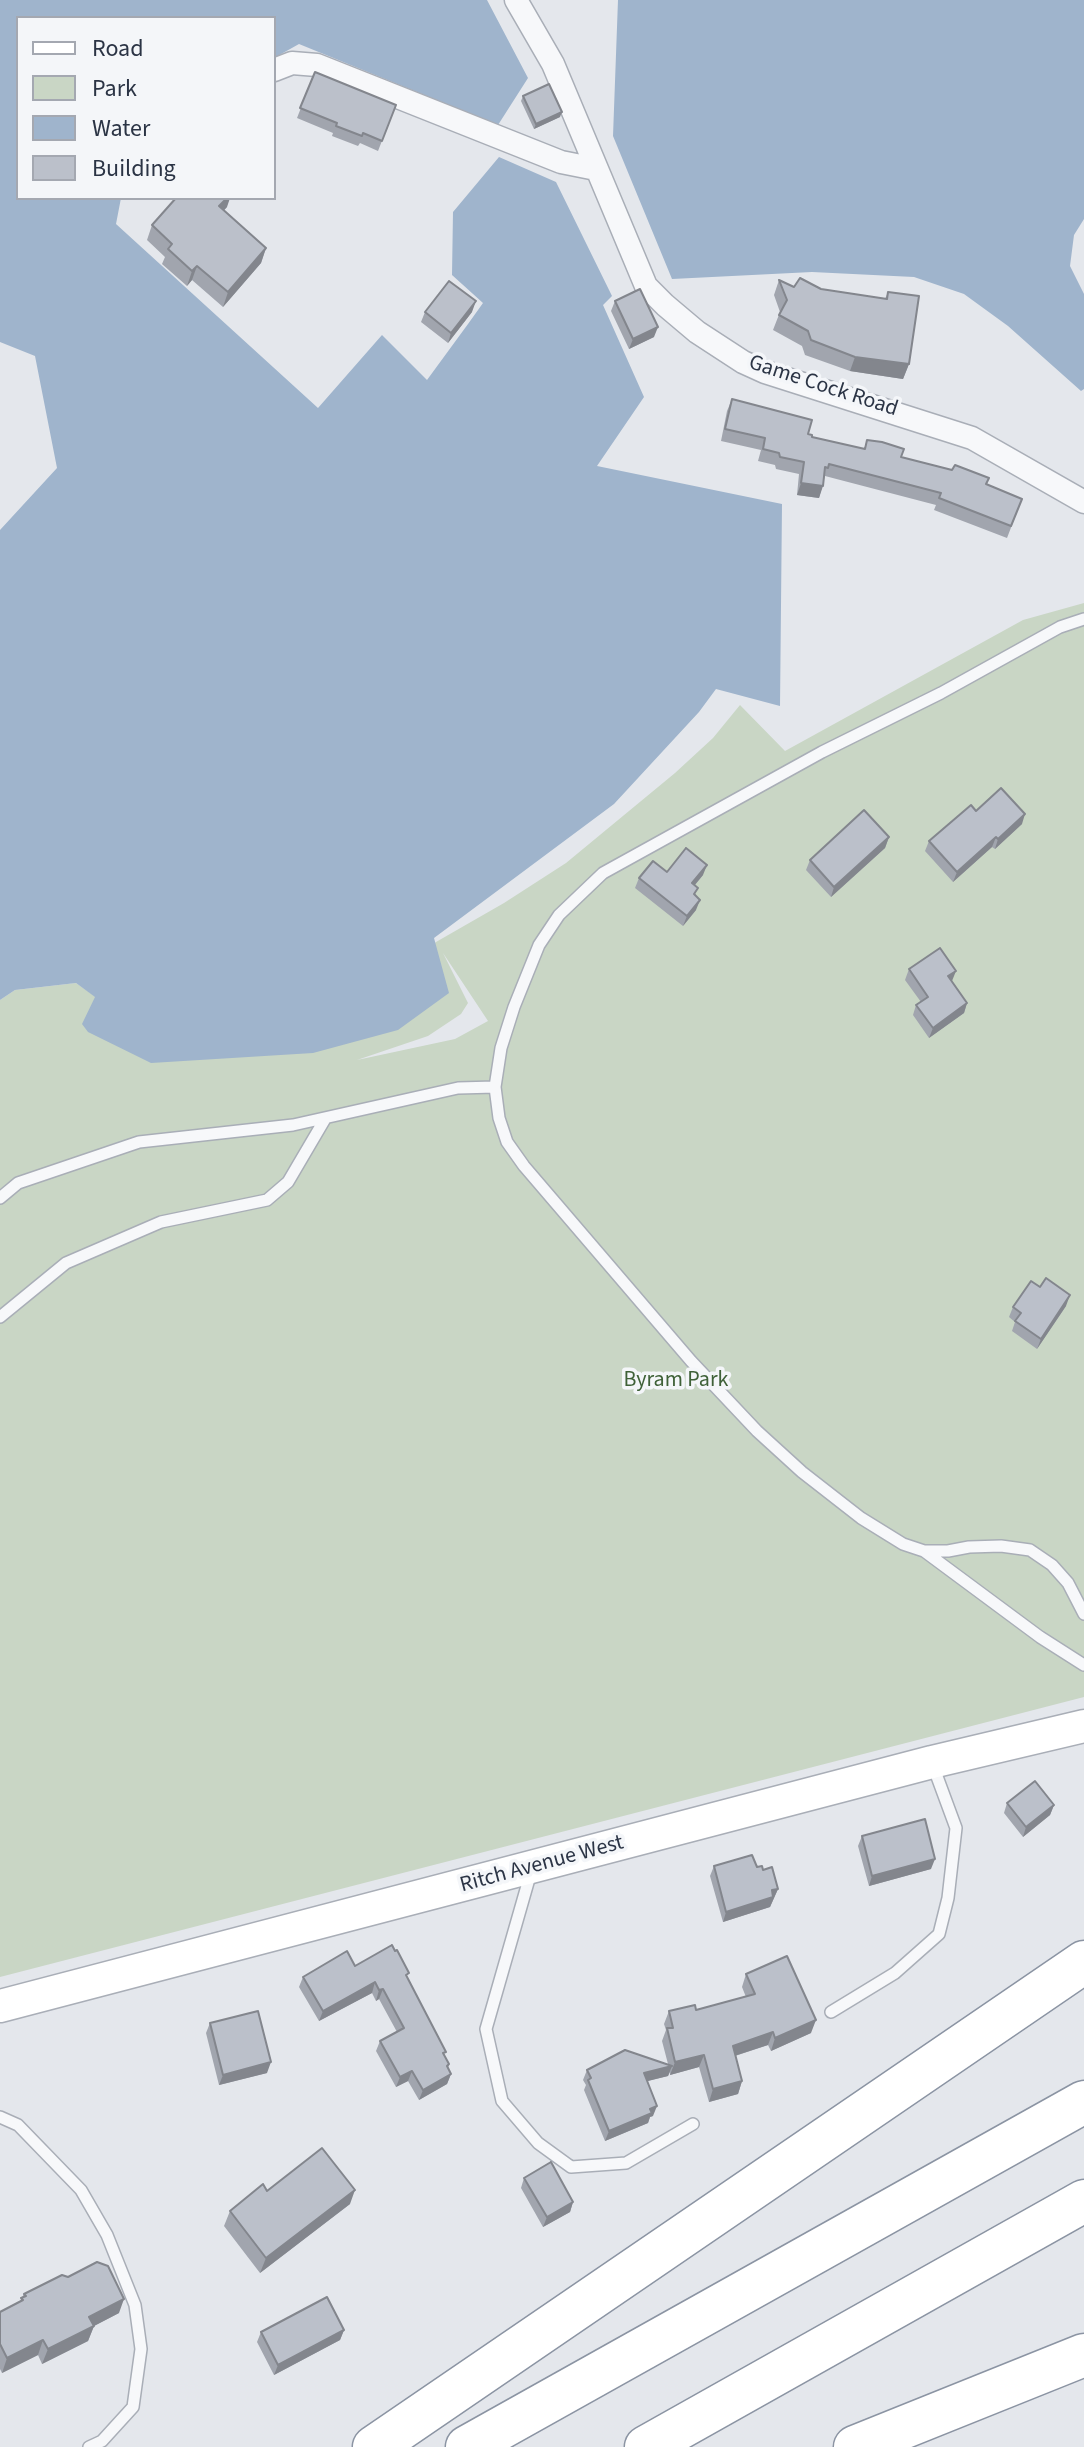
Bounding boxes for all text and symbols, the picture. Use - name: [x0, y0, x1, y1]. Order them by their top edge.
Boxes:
- legend: [16, 16, 276, 200]
- text: Road: [92, 31, 144, 66]
- text: Park: [92, 71, 137, 106]
- text: Water: [92, 111, 150, 146]
- text: Building: [92, 151, 176, 186]
- street label: Game Cock Road: [745, 350, 901, 424]
- park label: Byram Park: [624, 1368, 728, 1394]
- street label: Ritch Avenue West: [457, 1830, 627, 1900]

